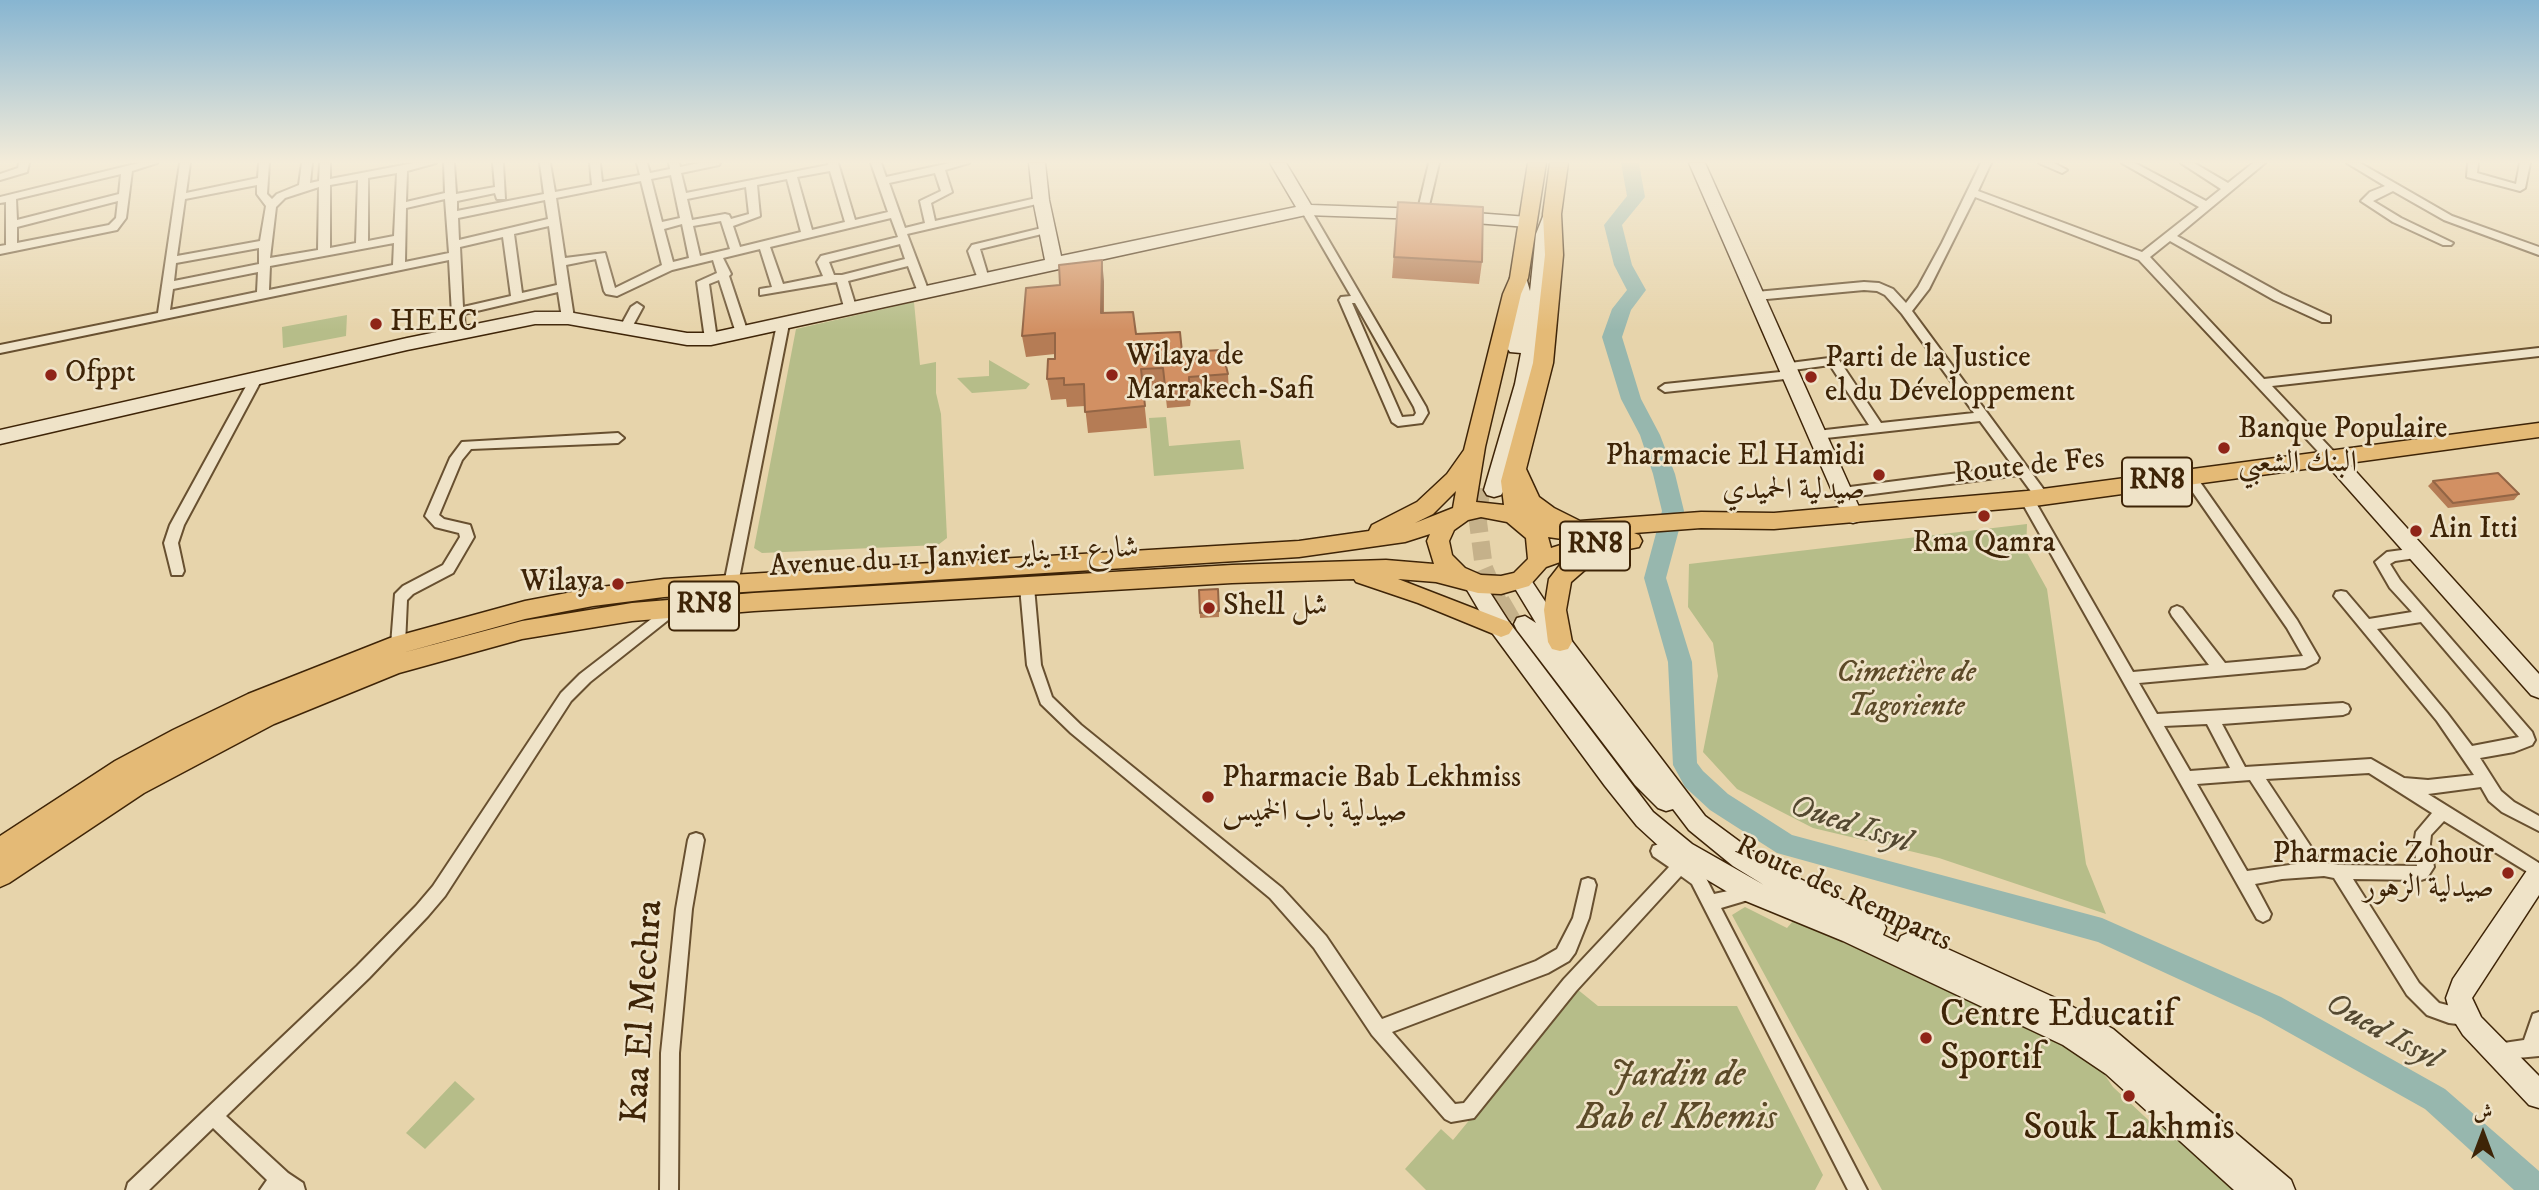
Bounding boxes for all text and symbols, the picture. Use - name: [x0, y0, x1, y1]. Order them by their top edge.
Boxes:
- place label: HEEC: [390, 306, 478, 342]
- marker: HEEC: [368, 316, 384, 332]
- place label: Wilaya de Marrakech-Safi: [1126, 340, 1314, 410]
- place label: Parti de la Justice el du Développement: [1825, 342, 2075, 412]
- place label: Ofppt: [65, 357, 136, 393]
- marker: Ofppt: [43, 367, 59, 383]
- marker: Wilaya de Marrakech-Safi: [1104, 367, 1120, 383]
- marker: Parti de la Justice el du Développement: [1803, 369, 1819, 385]
- place label: Banque Populaire البنك الشعبي: [2238, 413, 2448, 484]
- place label: Pharmacie El Hamidi صيدلية الحميدي: [1606, 440, 1865, 510]
- marker: Banque Populaire البنك الشعبي: [2216, 440, 2232, 456]
- street label: Route de Fes: [1952, 442, 2106, 494]
- road number: RN8: [2122, 458, 2192, 506]
- marker: Pharmacie El Hamidi صيدلية الحميدي: [1871, 467, 1887, 483]
- marker: Rma Qamra: [1976, 508, 1992, 524]
- place label: Ain Itti: [2430, 513, 2518, 549]
- road number: RN8: [1560, 522, 1630, 570]
- marker: Ain Itti: [2408, 523, 2424, 539]
- place label: Rma Qamra: [1912, 527, 2056, 563]
- street label: Avenue du 11 Janvier شارع 11 يناير: [768, 531, 1140, 587]
- place label: Wilaya: [520, 566, 604, 602]
- marker: Wilaya: [610, 576, 626, 592]
- road number: RN8: [669, 582, 739, 630]
- place label: Shell شل: [1223, 590, 1328, 626]
- marker: Shell شل: [1201, 600, 1217, 616]
- park label: Cimetière de Tagoriente: [1836, 657, 1976, 728]
- place label: Pharmacie Bab Lekhmiss صيدلية باب الخميس: [1222, 762, 1521, 832]
- water label: Oued Issyl: [1785, 788, 1915, 864]
- marker: Pharmacie Bab Lekhmiss صيدلية باب الخميس: [1200, 789, 1216, 805]
- street label: Route des Remparts: [1729, 829, 1957, 961]
- place label: Pharmacie Zohour صيدلية الزهور: [2273, 838, 2494, 908]
- marker: Pharmacie Zohour صيدلية الزهور: [2500, 865, 2516, 881]
- street label: Kaa El Mechra: [615, 899, 675, 1125]
- water label: Oued Issyl: [2318, 986, 2446, 1080]
- place label: Centre Educatif Sportif: [1940, 995, 2175, 1082]
- marker: Centre Educatif Sportif: [1918, 1030, 1934, 1046]
- park label: Jardin de Bab el Khemis: [1577, 1055, 1777, 1142]
- marker: Souk Lakhmis: [2121, 1088, 2137, 1104]
- north arrow: [2448, 1099, 2518, 1169]
- text: ش: [2474, 1101, 2492, 1124]
- place label: Souk Lakhmis: [2023, 1108, 2235, 1152]

